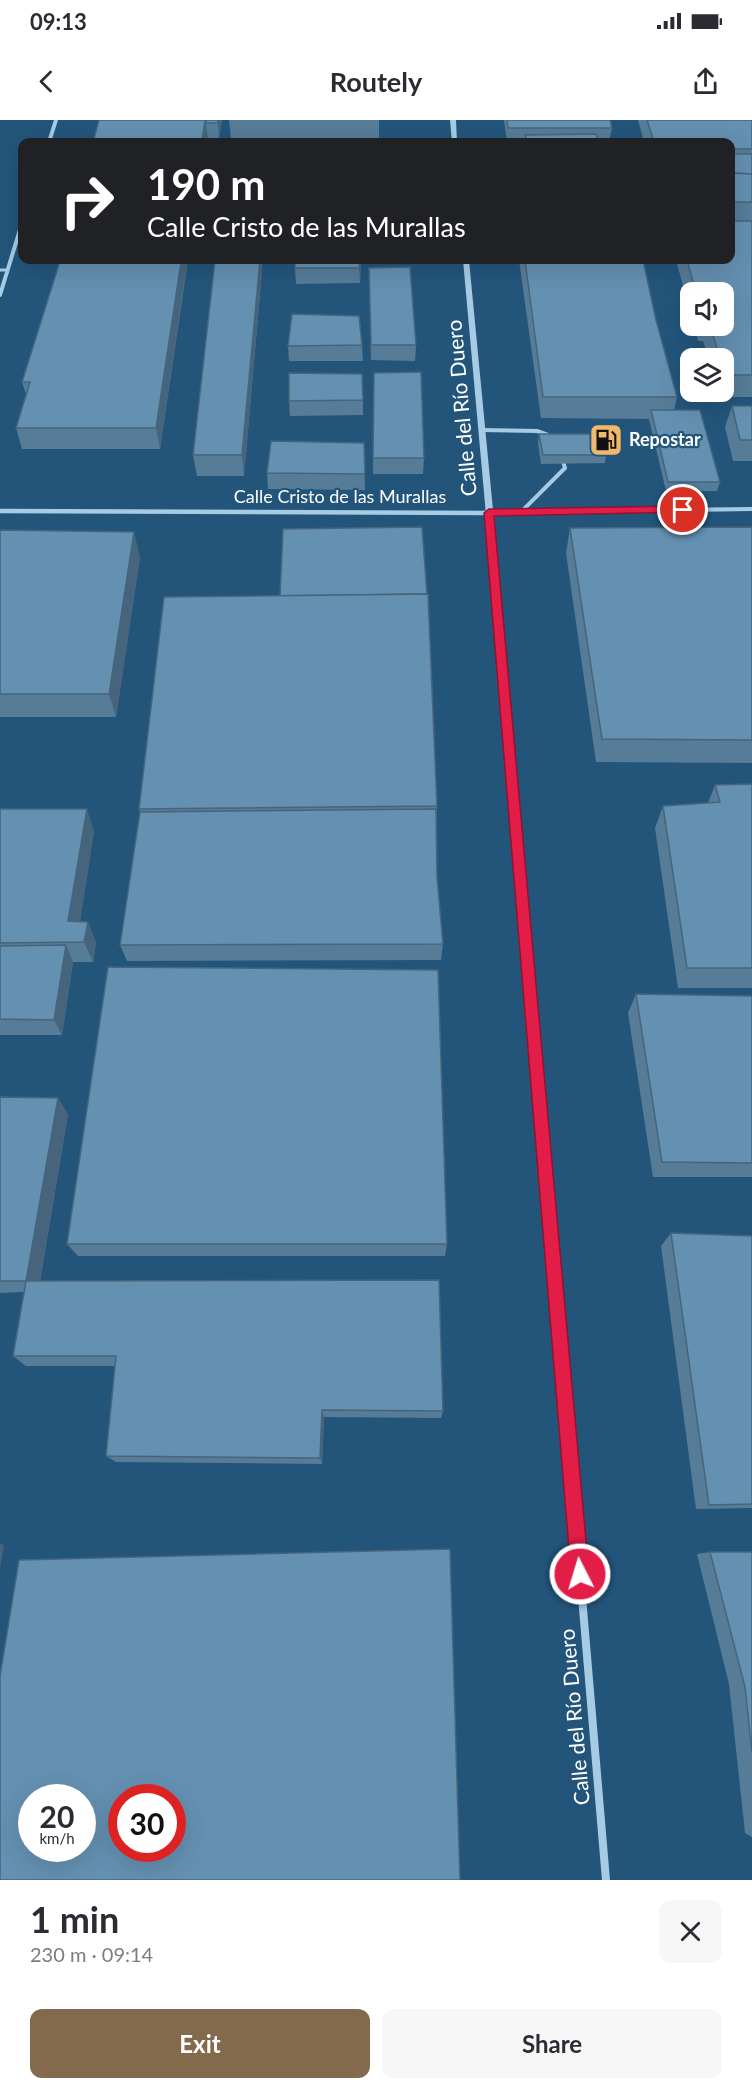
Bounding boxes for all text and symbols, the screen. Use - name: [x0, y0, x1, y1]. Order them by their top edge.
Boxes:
- text: 09:13: [30, 8, 87, 35]
- icon: back: [30, 65, 63, 98]
- text: Routely: [330, 65, 422, 98]
- icon: share: [689, 65, 722, 98]
- text: 190 m: [147, 159, 265, 209]
- icon: right: [48, 162, 126, 240]
- text: Calle Cristo de las Murallas: [147, 210, 466, 243]
- map controls: [680, 282, 734, 402]
- button: sound: [680, 282, 734, 336]
- street label: Calle del Río Duero: [440, 319, 481, 497]
- button: layers: [680, 348, 734, 402]
- fuel station icon: Repostar: [588, 422, 624, 458]
- place label: Repostar: [629, 428, 701, 450]
- pin: [657, 484, 708, 535]
- street label: Calle Cristo de las Murallas: [234, 485, 446, 507]
- icon: arrive: [666, 493, 699, 526]
- position arrow: [548, 1542, 612, 1606]
- street label: Calle del Río Duero: [553, 1628, 594, 1806]
- speed limit sign: 30: [108, 1784, 186, 1862]
- text: 20: [40, 1798, 74, 1834]
- text: km/h: [39, 1829, 75, 1847]
- text: 1 min: [30, 1897, 119, 1941]
- button: close: [659, 1900, 722, 1963]
- text: 230 m · 09:14: [30, 1942, 153, 1966]
- button: Exit: [30, 2009, 370, 2078]
- button: Share: [382, 2009, 722, 2078]

